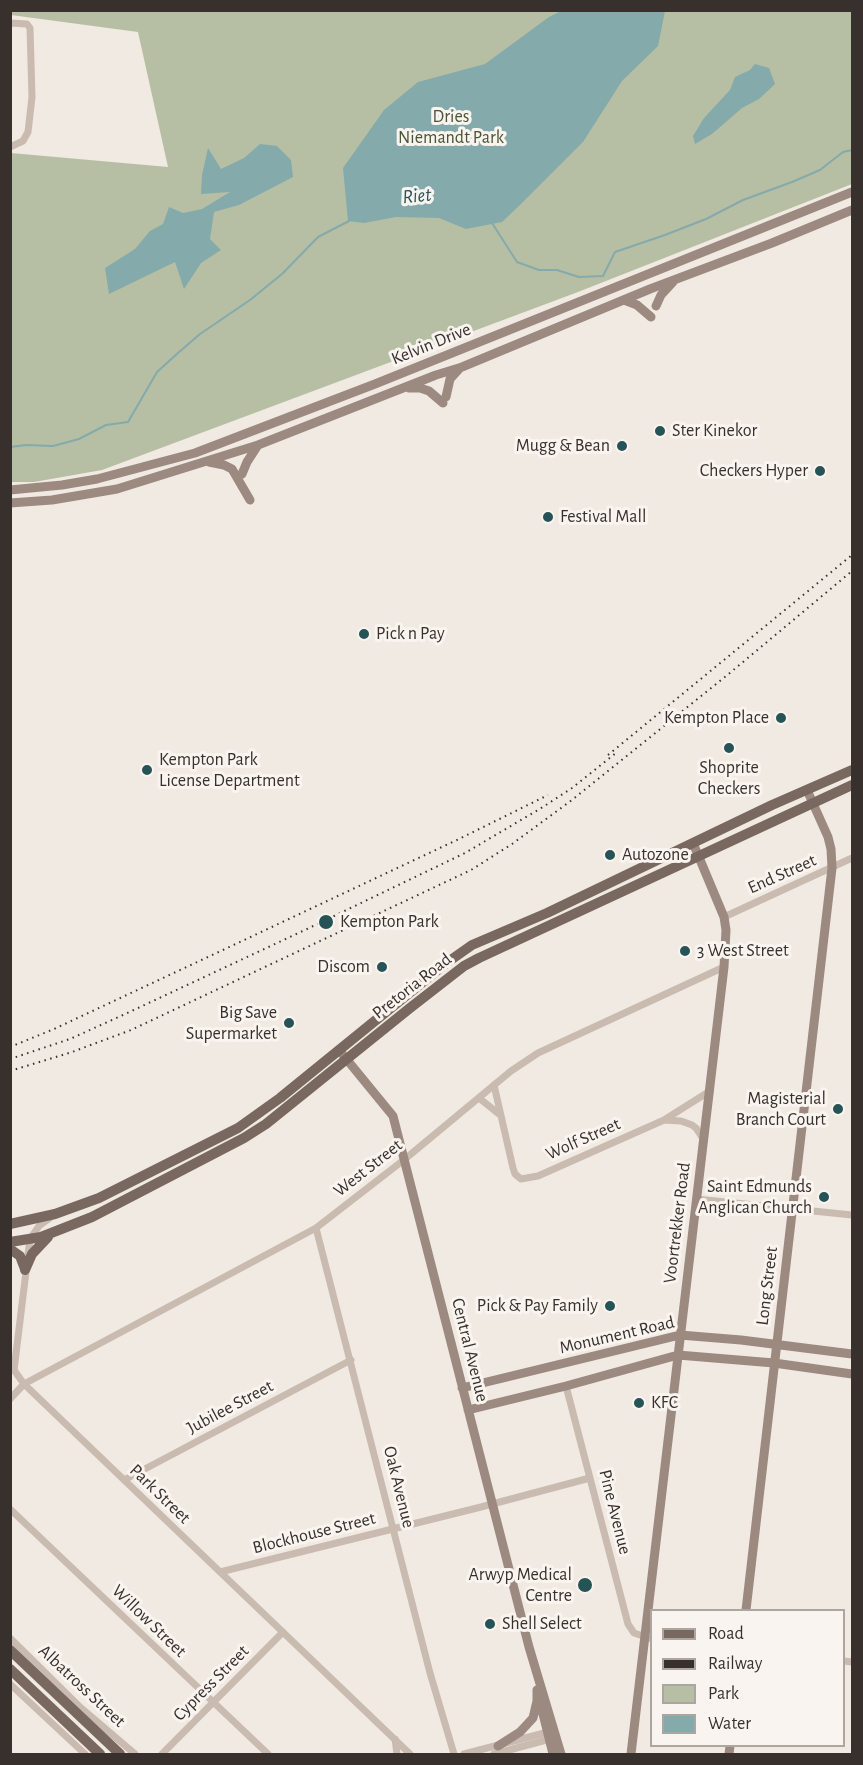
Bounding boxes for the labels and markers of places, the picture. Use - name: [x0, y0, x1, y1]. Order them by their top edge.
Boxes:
- place label: Ster Kinekor: [672, 420, 757, 442]
- marker: Ster Kinekor: [653, 424, 667, 438]
- place label: Mugg & Bean: [516, 435, 610, 457]
- marker: Mugg & Bean: [615, 439, 629, 453]
- place label: Checkers Hyper: [700, 460, 808, 482]
- marker: Checkers Hyper: [813, 464, 827, 478]
- place label: Festival Mall: [560, 506, 646, 528]
- marker: Festival Mall: [541, 510, 555, 524]
- place label: Pick n Pay: [376, 623, 445, 645]
- marker: Pick n Pay: [357, 627, 371, 641]
- place label: Kempton Place: [664, 707, 769, 729]
- marker: Kempton Place: [774, 711, 788, 725]
- marker: Shoprite Checkers: [722, 741, 736, 755]
- place label: Kempton Park License Department: [159, 749, 300, 792]
- place label: Shoprite Checkers: [698, 757, 760, 800]
- marker: Kempton Park License Department: [140, 763, 154, 777]
- place label: Autozone: [622, 844, 689, 866]
- marker: Autozone: [603, 848, 617, 862]
- place label: Kempton Park: [340, 911, 439, 933]
- marker: Kempton Park: [317, 913, 335, 931]
- place label: 3 West Street: [697, 940, 789, 962]
- marker: 3 West Street: [678, 944, 692, 958]
- place label: Discom: [317, 956, 370, 978]
- marker: Discom: [375, 960, 389, 974]
- place label: Big Save Supermarket: [186, 1002, 277, 1044]
- marker: Big Save Supermarket: [282, 1016, 296, 1030]
- place label: Magisterial Branch Court: [736, 1088, 826, 1130]
- marker: Magisterial Branch Court: [831, 1102, 845, 1116]
- place label: Saint Edmunds Anglican Church: [698, 1176, 812, 1218]
- marker: Saint Edmunds Anglican Church: [817, 1190, 831, 1204]
- place label: Pick & Pay Family: [477, 1295, 598, 1317]
- marker: Pick & Pay Family: [603, 1299, 617, 1313]
- place label: KFC: [651, 1392, 678, 1414]
- marker: KFC: [632, 1396, 646, 1410]
- place label: Arwyp Medical Centre: [468, 1564, 572, 1606]
- marker: Arwyp Medical Centre: [576, 1576, 594, 1594]
- place label: Shell Select: [502, 1613, 582, 1635]
- marker: Shell Select: [483, 1617, 497, 1631]

